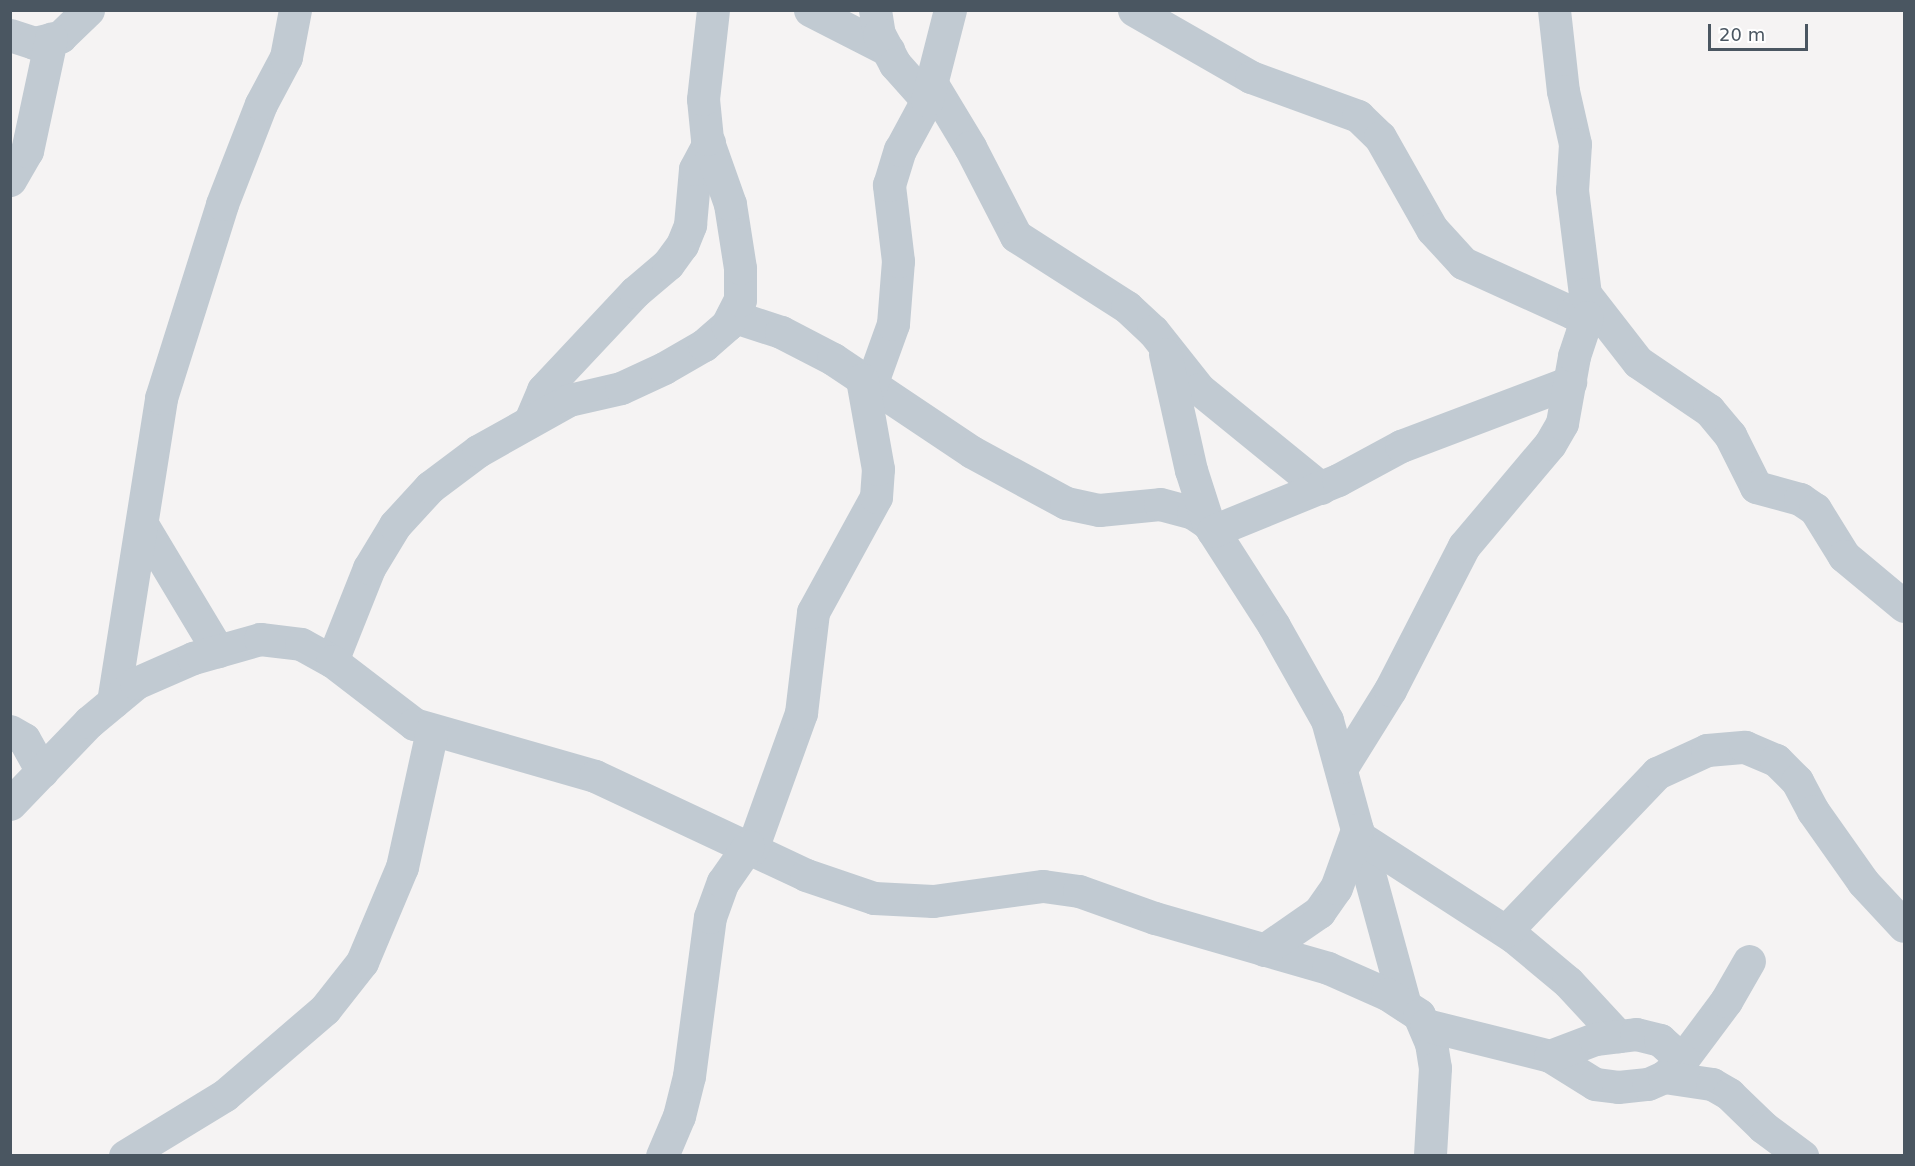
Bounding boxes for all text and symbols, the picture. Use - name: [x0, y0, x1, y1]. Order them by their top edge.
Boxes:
- scale bar: [1711, 12, 1812, 50]
- text: 20 m: [1719, 24, 1765, 45]

